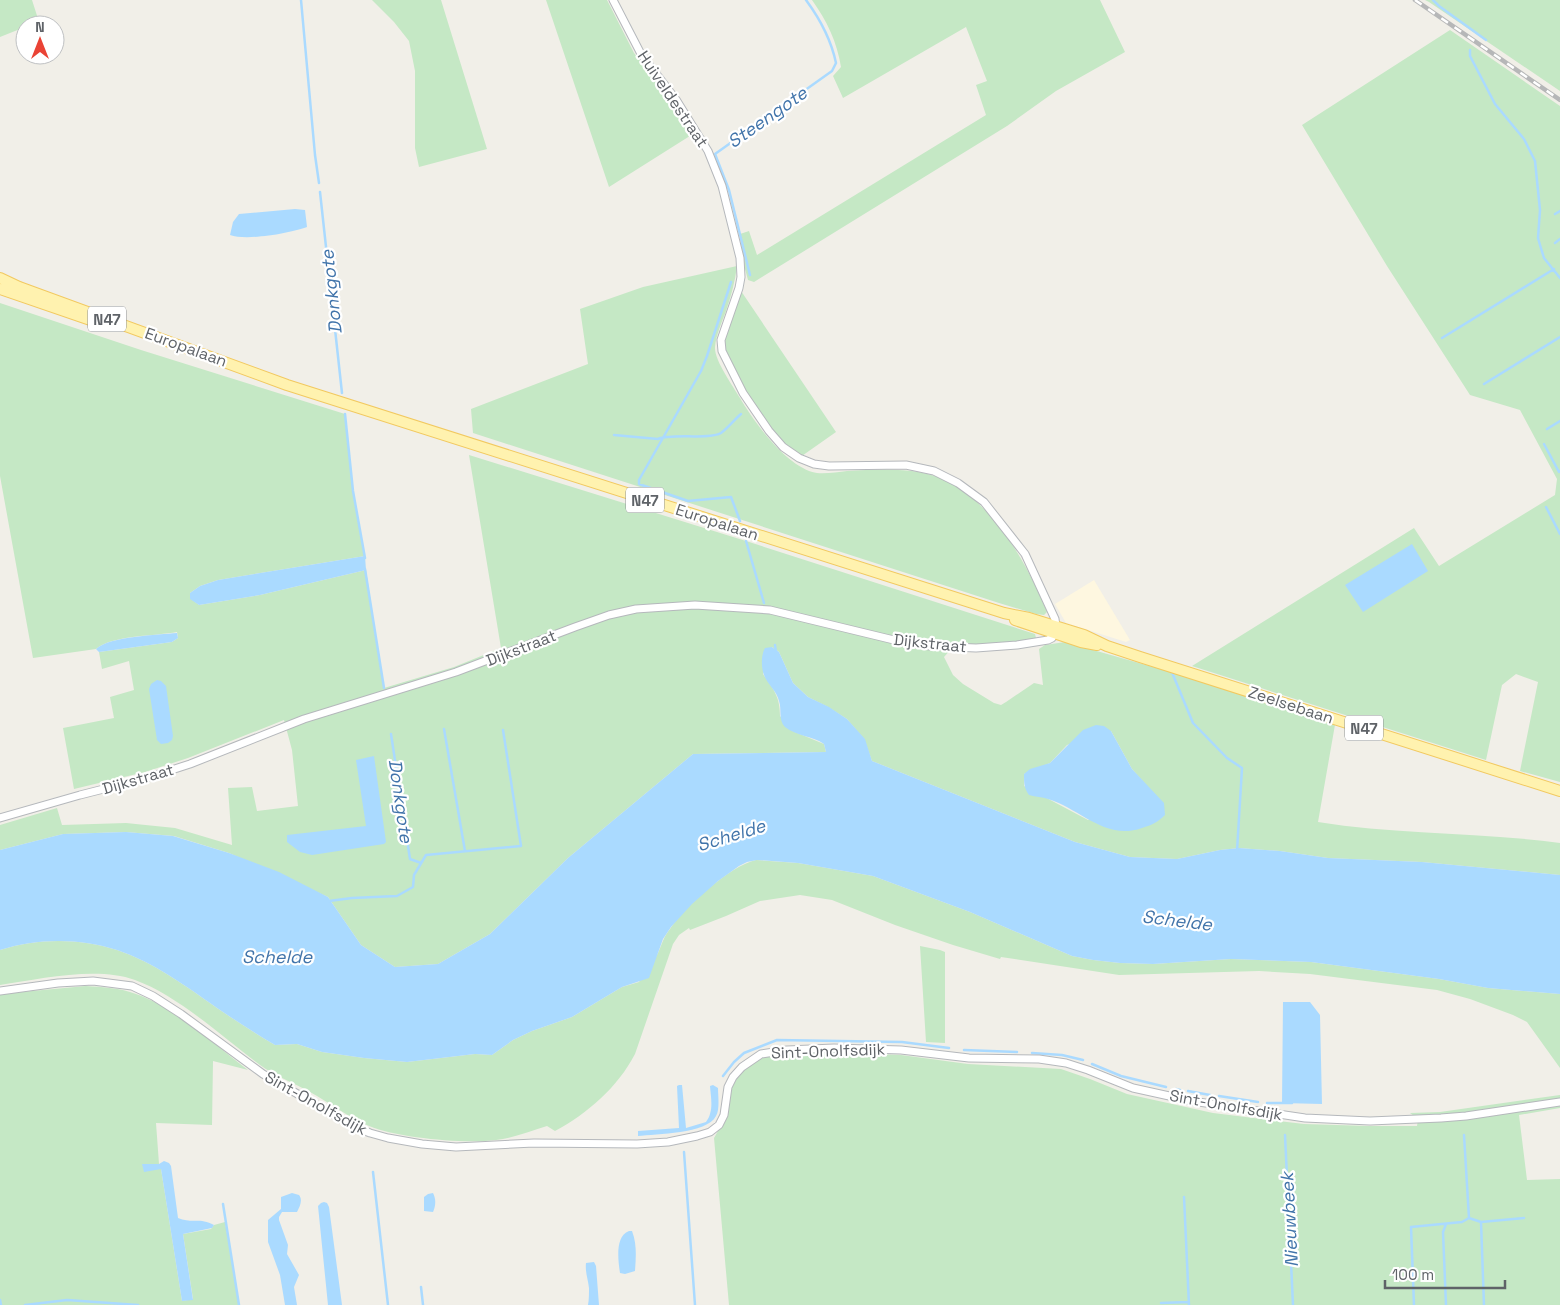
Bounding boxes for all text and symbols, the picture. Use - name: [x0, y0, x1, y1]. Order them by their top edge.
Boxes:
- north arrow: [15, 15, 65, 65]
- text: N: [35, 18, 45, 36]
- street label: Huiveldestraat: [633, 47, 713, 151]
- water label: Steengote: [723, 80, 812, 153]
- water label: Donkgote: [315, 248, 347, 335]
- road number: N47: [88, 306, 126, 332]
- street label: Europalaan: [142, 322, 230, 372]
- road number: N47: [626, 488, 664, 512]
- street label: Europalaan: [673, 499, 761, 545]
- street label: Dijkstraat: [483, 625, 559, 671]
- street label: Dijkstraat: [892, 629, 968, 657]
- street label: Zeelsebaan: [1246, 681, 1336, 729]
- road number: N47: [1345, 716, 1383, 740]
- water label: Donkgote: [384, 758, 418, 846]
- street label: Dijkstraat: [100, 759, 176, 799]
- water label: Schelde: [694, 813, 769, 856]
- water label: Schelde: [1141, 904, 1215, 936]
- water label: Schelde: [242, 945, 313, 968]
- street label: Sint-Onolfsdijk: [771, 1039, 886, 1063]
- street label: Sint-Onolfsdijk: [261, 1066, 371, 1140]
- street label: Sint-Onolfsdijk: [1168, 1085, 1284, 1125]
- water label: Nieuwbeek: [1275, 1170, 1303, 1268]
- scale bar: [1385, 1258, 1505, 1290]
- text: 100 m: [1392, 1265, 1434, 1284]

